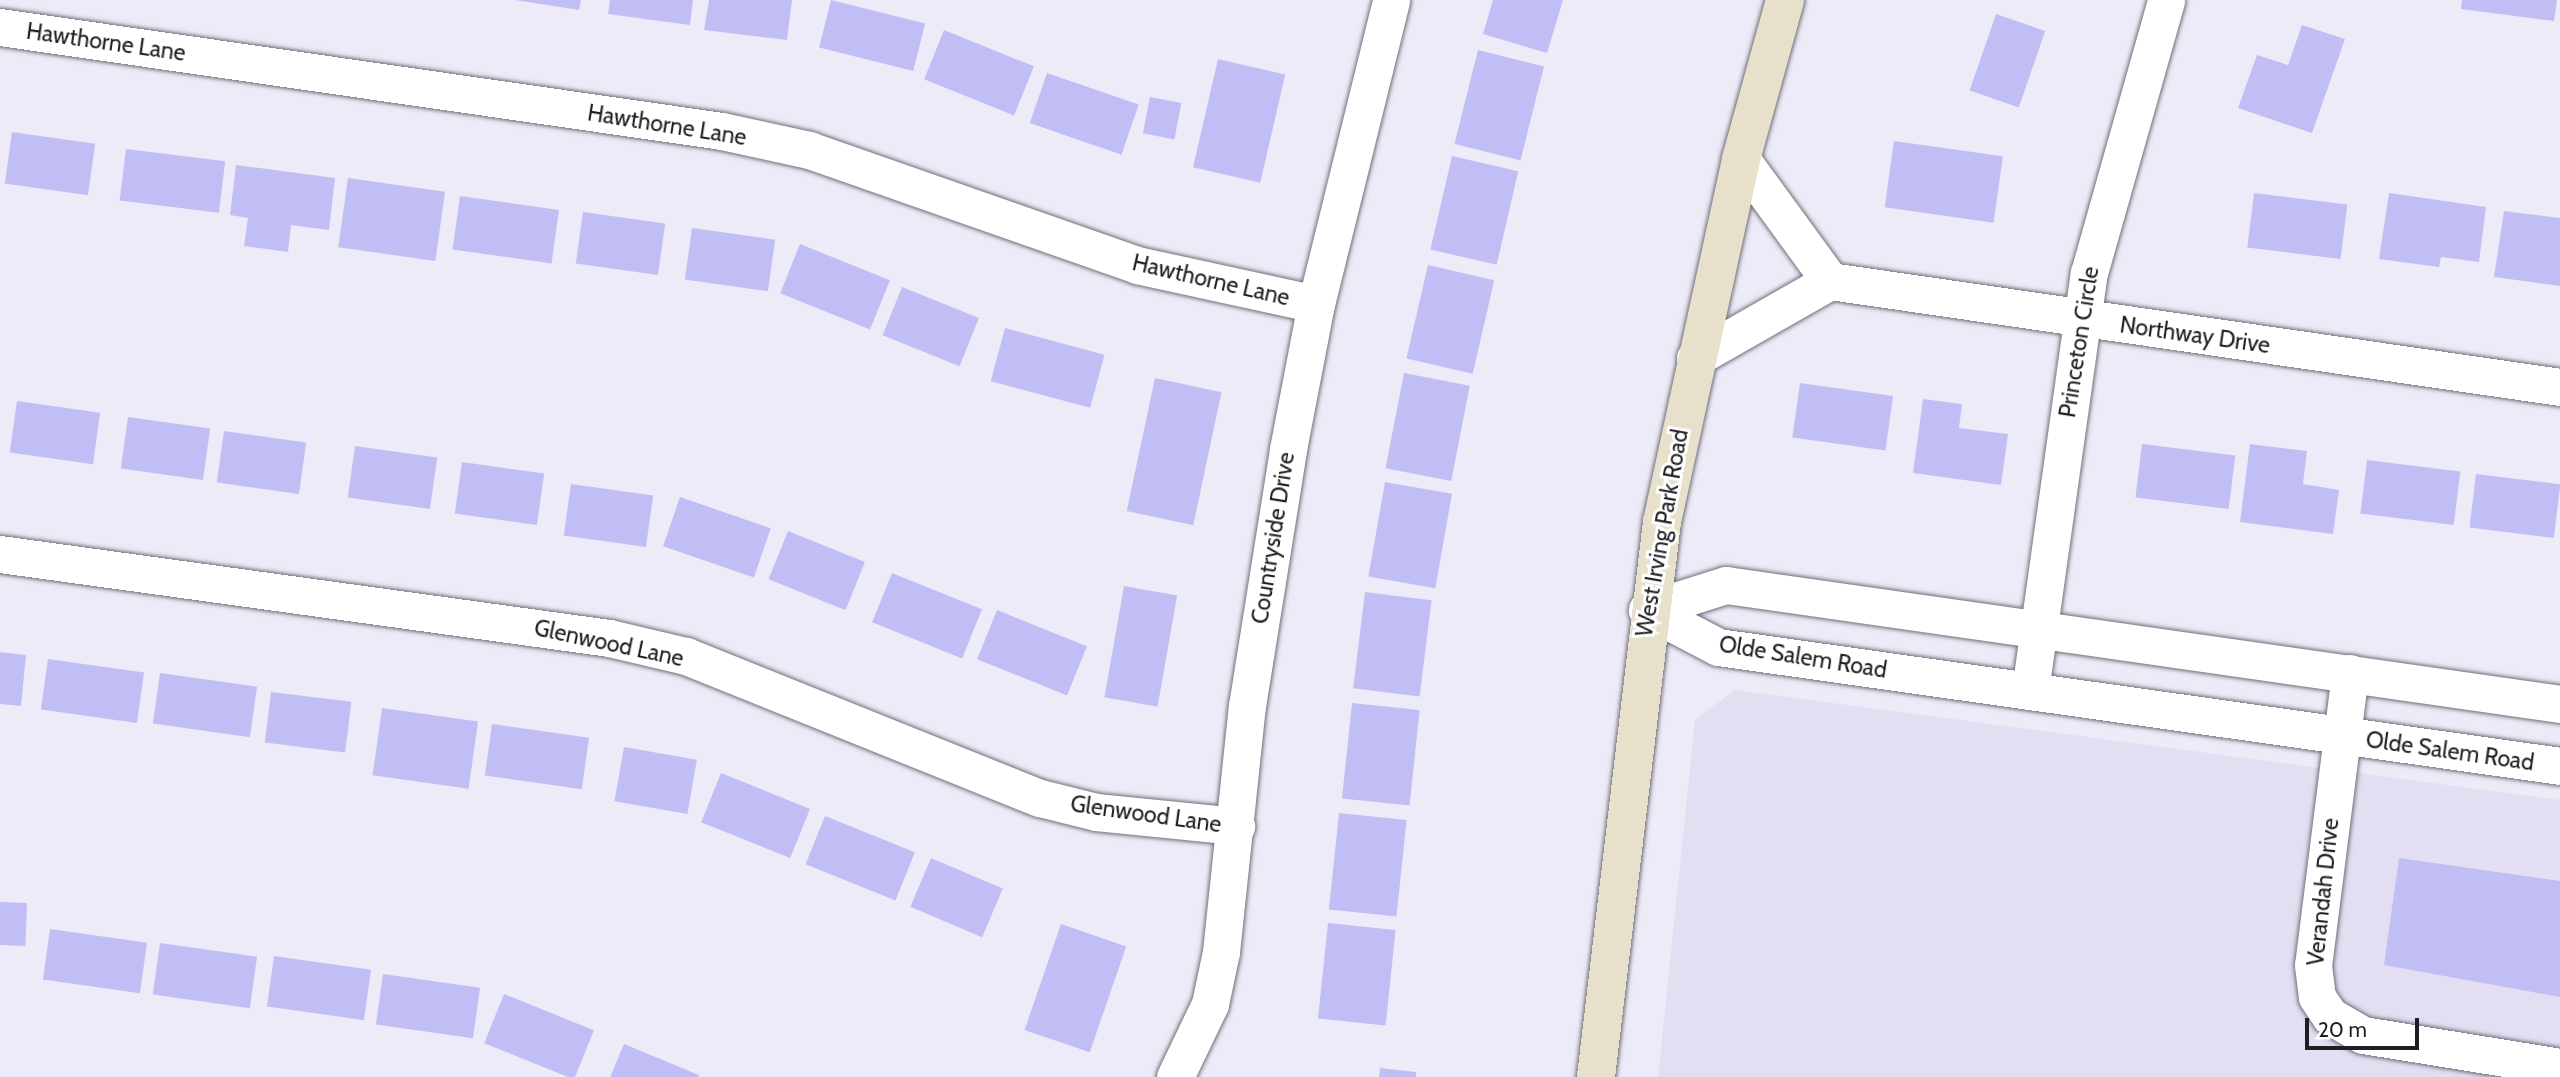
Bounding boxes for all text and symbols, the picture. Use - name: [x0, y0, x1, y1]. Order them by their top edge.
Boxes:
- street label: Hawthorne Lane: [25, 17, 187, 67]
- street label: Hawthorne Lane: [586, 99, 748, 151]
- street label: Hawthorne Lane: [1130, 248, 1292, 312]
- street label: Princeton Circle: [2053, 264, 2105, 420]
- street label: Northway Drive: [2118, 311, 2272, 359]
- street label: West Irving Park Road: [1630, 427, 1694, 639]
- street label: Countryside Drive: [1246, 450, 1300, 626]
- street label: Glenwood Lane: [532, 614, 686, 672]
- street label: Olde Salem Road: [1717, 630, 1889, 684]
- street label: Olde Salem Road: [2364, 726, 2536, 776]
- street label: Glenwood Lane: [1069, 790, 1223, 838]
- street label: Verandah Drive: [2302, 817, 2344, 967]
- scale bar: [2308, 1004, 2422, 1048]
- text: 20 m: [2318, 1017, 2367, 1042]

